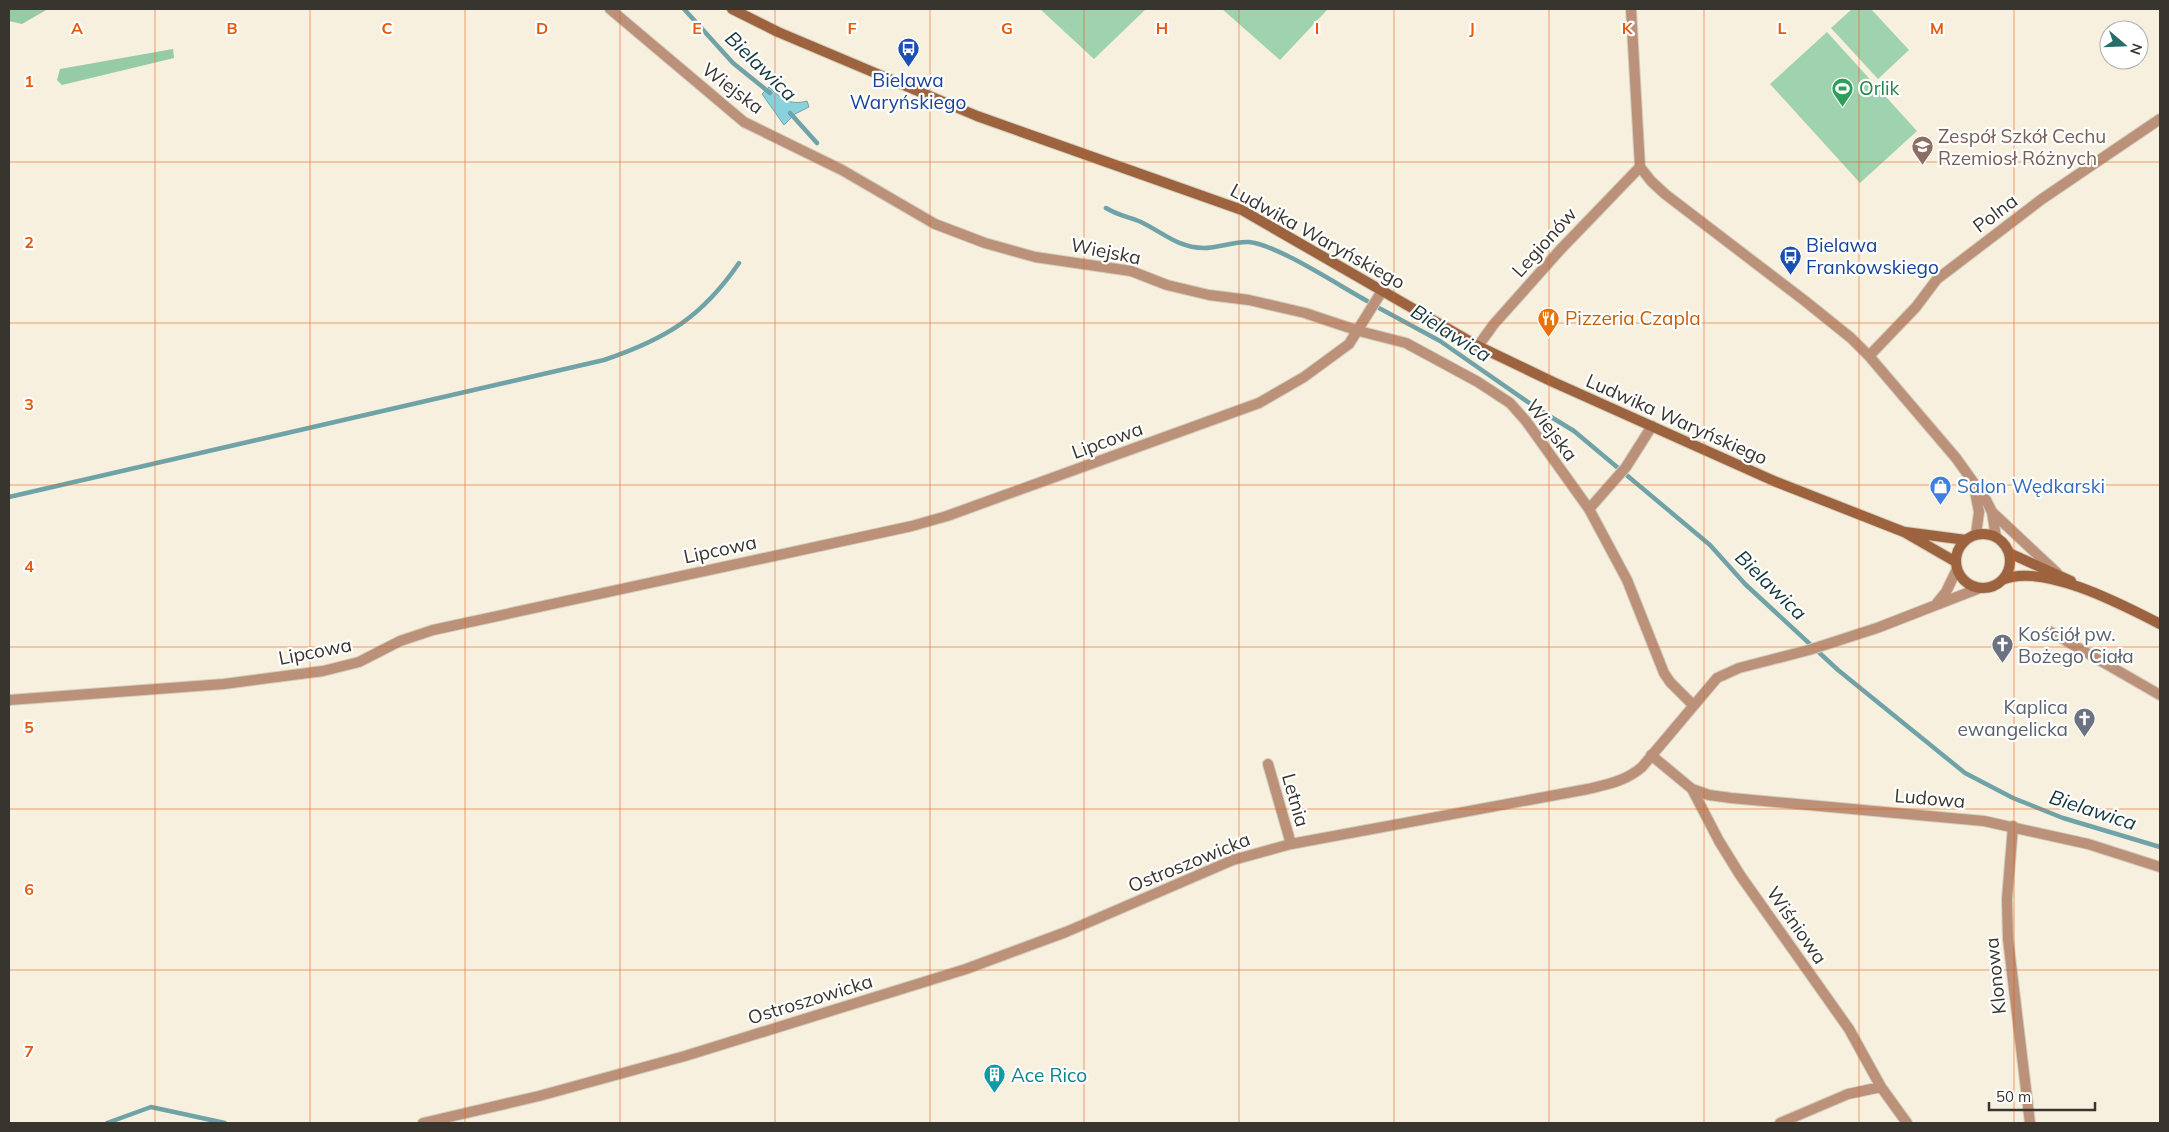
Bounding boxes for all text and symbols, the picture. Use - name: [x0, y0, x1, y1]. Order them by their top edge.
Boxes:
- text: A: [71, 18, 83, 38]
- text: B: [226, 18, 238, 38]
- text: C: [382, 18, 393, 38]
- text: D: [536, 18, 548, 38]
- text: E: [692, 18, 702, 38]
- text: F: [847, 18, 857, 38]
- text: G: [1001, 18, 1013, 38]
- text: H: [1156, 18, 1168, 38]
- text: I: [1315, 18, 1319, 38]
- text: J: [1469, 18, 1475, 38]
- text: K: [1622, 18, 1634, 38]
- text: L: [1778, 18, 1787, 38]
- text: M: [1930, 18, 1944, 38]
- north arrow: [2099, 20, 2149, 70]
- water label: Bielawica: [720, 25, 802, 106]
- bus stop icon: Bielawa Waryńskiego: [896, 37, 920, 68]
- text: N: [2126, 41, 2147, 57]
- street label: Wiejska: [697, 57, 769, 119]
- place label: Bielawa Waryńskiego: [850, 68, 966, 114]
- text: 1: [24, 71, 34, 91]
- sports icon: Orlik: [1831, 76, 1855, 107]
- place label: Orlik: [1859, 76, 1900, 100]
- place label: Zespół Szkół Cechu Rzemiosł Różnych: [1938, 124, 2106, 170]
- school or university icon: Zespół Szkół Cechu Rzemiosł Różnych: [1910, 135, 1934, 166]
- street label: Ludwika Waryńskiego: [1226, 178, 1410, 294]
- street label: Polna: [1968, 188, 2022, 238]
- street label: Legionów: [1506, 202, 1582, 282]
- text: 2: [24, 232, 34, 252]
- street label: Wiejska: [1069, 232, 1143, 270]
- place label: Bielawa Frankowskiego: [1806, 233, 1939, 279]
- bus stop icon: Bielawa Frankowskiego: [1778, 244, 1802, 275]
- water label: Bielawica: [1407, 298, 1496, 367]
- restaurant icon: Pizzeria Czapla: [1537, 306, 1561, 337]
- place label: Pizzeria Czapla: [1565, 306, 1701, 330]
- street label: Ludwika Waryńskiego: [1583, 368, 1771, 470]
- text: 3: [24, 394, 34, 414]
- street label: Wiejska: [1521, 394, 1583, 466]
- street label: Lipcowa: [1068, 416, 1146, 464]
- shop icon: Salon Wędkarski: [1929, 474, 1953, 505]
- place label: Salon Wędkarski: [1957, 474, 2105, 498]
- street label: Lipcowa: [681, 530, 759, 568]
- water label: Bielawica: [1730, 544, 1812, 625]
- text: 4: [24, 556, 34, 576]
- place label: Kościół pw. Bożego Ciała: [2018, 622, 2134, 668]
- street label: Lipcowa: [276, 632, 354, 670]
- church icon: Kościół pw. Bożego Ciała: [1990, 633, 2014, 664]
- place label: Kaplica ewangelicka: [1958, 695, 2068, 741]
- church icon: Kaplica ewangelicka: [2072, 706, 2096, 737]
- text: 5: [24, 717, 34, 737]
- street label: Letnia: [1277, 771, 1315, 829]
- street label: Ludowa: [1894, 783, 1966, 813]
- water label: Bielawica: [2047, 784, 2140, 835]
- street label: Ostroszowicka: [1124, 827, 1254, 897]
- text: 6: [24, 879, 34, 899]
- street label: Wiśniowa: [1762, 882, 1832, 968]
- street label: Klonowa: [1979, 936, 2011, 1016]
- street label: Ostroszowicka: [745, 969, 875, 1029]
- text: 7: [24, 1041, 34, 1061]
- building icon: Ace Rico: [983, 1063, 1007, 1094]
- place label: Ace Rico: [1011, 1063, 1087, 1087]
- scale bar: [1989, 1080, 2095, 1112]
- text: 50 m: [1996, 1087, 2031, 1106]

